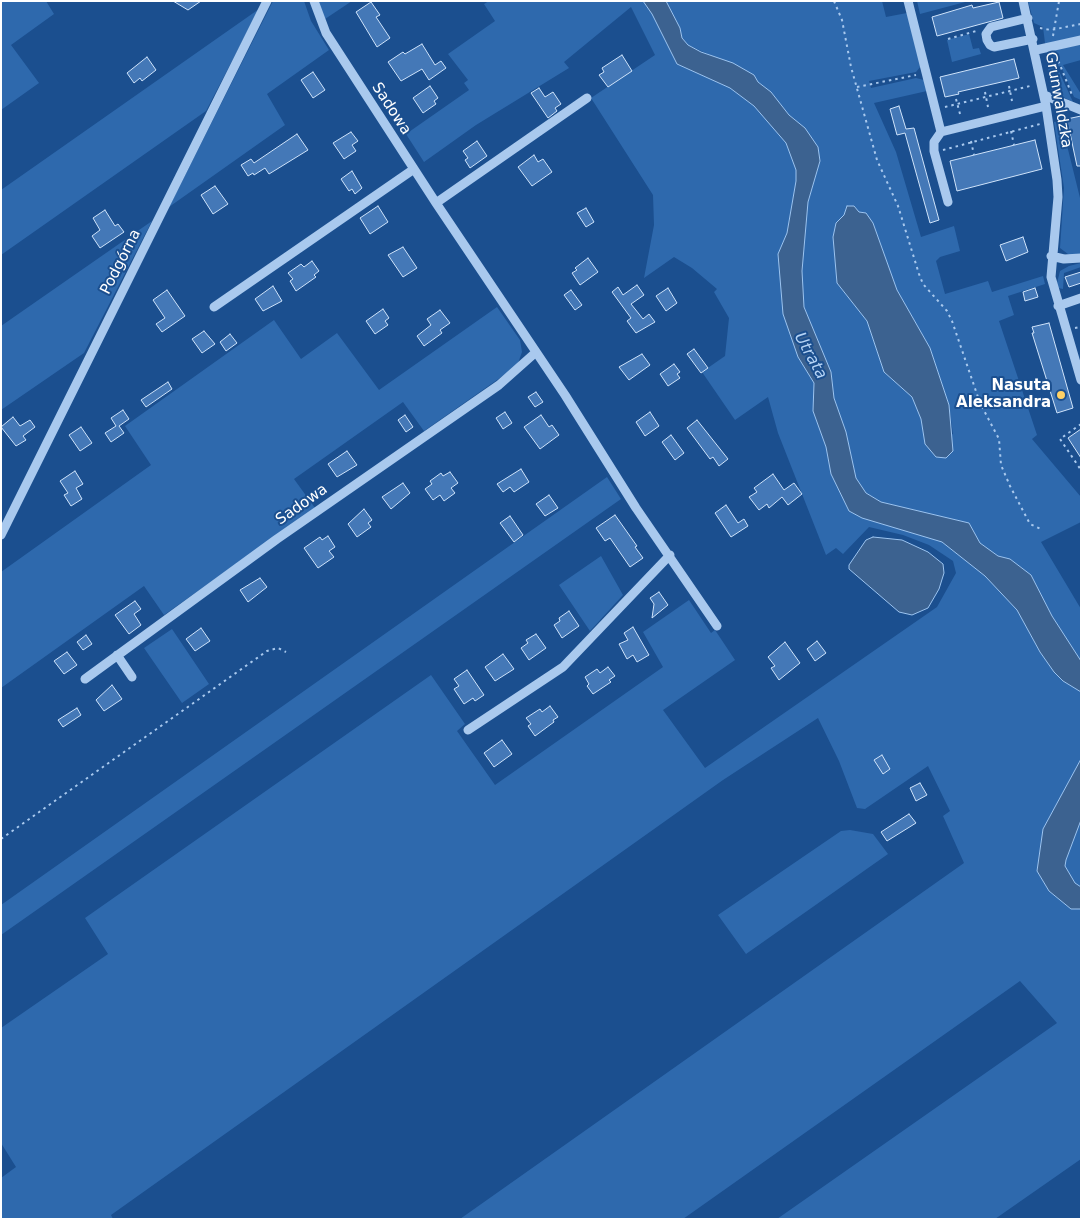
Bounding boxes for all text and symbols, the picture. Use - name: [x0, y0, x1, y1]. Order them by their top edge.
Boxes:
- street label: Grunwaldzka: [1041, 50, 1075, 150]
- street label: Sadowa: [367, 79, 415, 139]
- street label: Podgórna: [97, 227, 145, 297]
- water label: Utrata: [789, 329, 831, 383]
- place label: Nasuta Aleksandra: [956, 377, 1051, 412]
- marker: Nasuta Aleksandra: [1055, 389, 1067, 401]
- street label: Sadowa: [273, 481, 331, 529]

